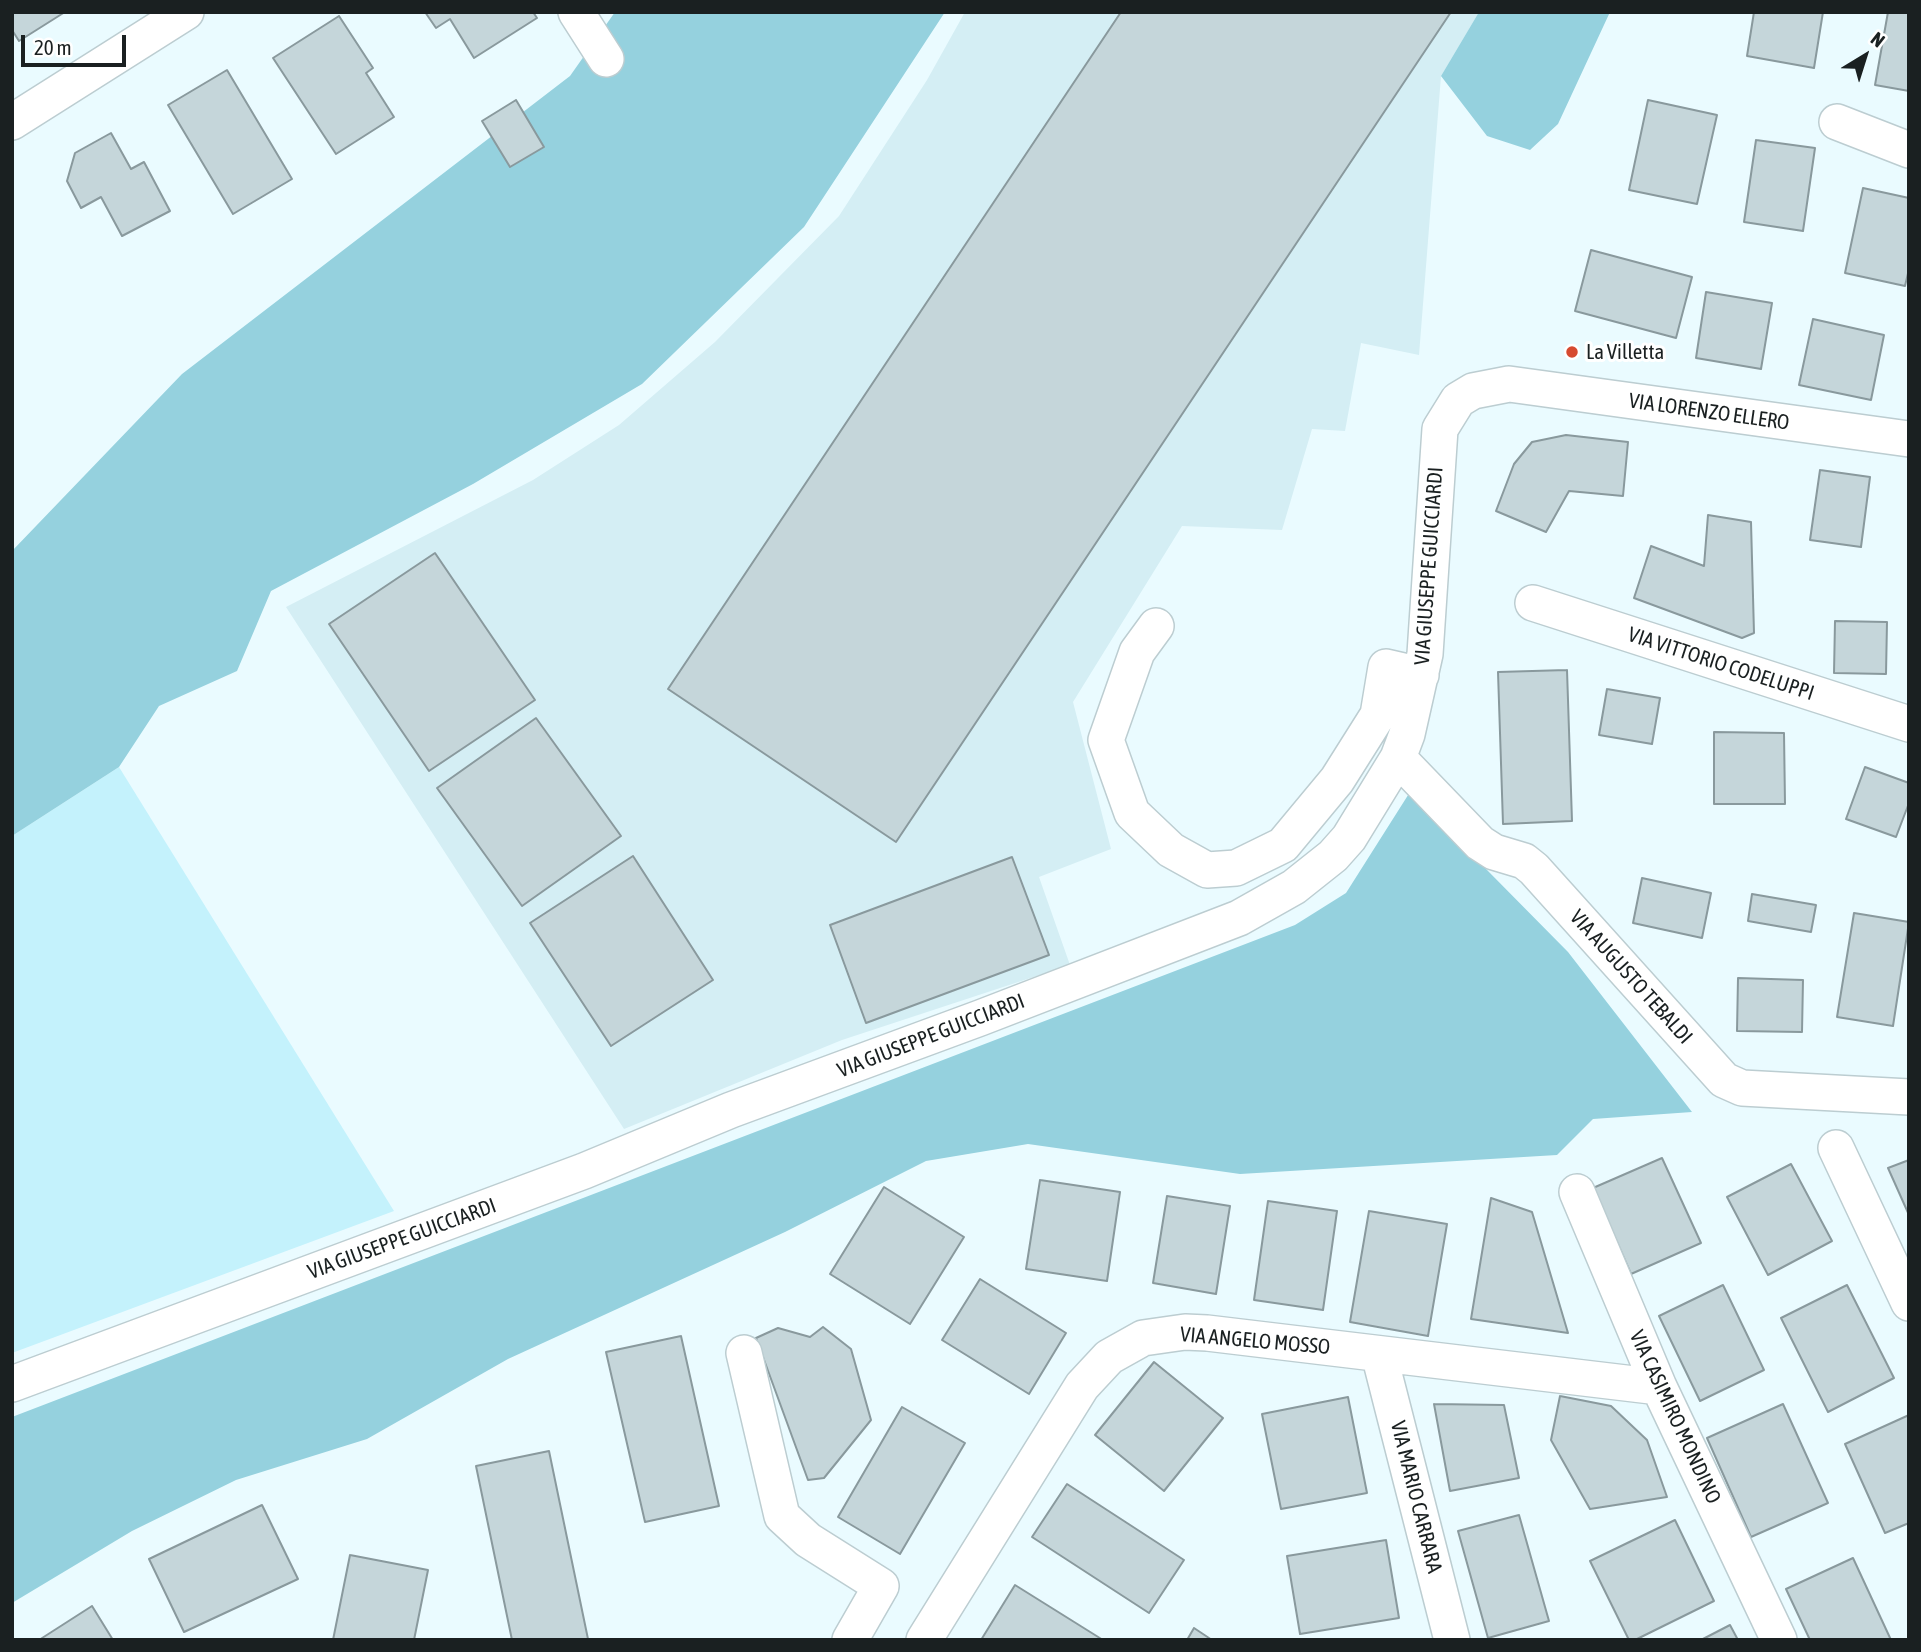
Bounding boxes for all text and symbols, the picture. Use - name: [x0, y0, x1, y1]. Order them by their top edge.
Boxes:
- scale bar: [24, 21, 130, 65]
- north arrow: [1830, 21, 1900, 91]
- text: N: [1867, 27, 1889, 52]
- text: 20 m: [34, 35, 72, 59]
- place label: La Villetta: [1586, 339, 1664, 365]
- marker: La Villetta: [1564, 344, 1580, 360]
- street label: VIA LORENZO ELLERO: [1627, 388, 1791, 436]
- street label: VIA GIUSEPPE GUICCIARDI: [1410, 466, 1448, 666]
- street label: VIA VITTORIO CODELUPPI: [1625, 622, 1817, 706]
- street label: VIA AUGUSTO TEBALDI: [1564, 905, 1698, 1049]
- street label: VIA GIUSEPPE GUICCIARDI: [834, 989, 1028, 1083]
- street label: VIA GIUSEPPE GUICCIARDI: [304, 1193, 500, 1285]
- street label: VIA ANGELO MOSSO: [1179, 1322, 1331, 1360]
- street label: VIA CASIMIRO MONDINO: [1624, 1326, 1726, 1508]
- street label: VIA MARIO CARRARA: [1385, 1418, 1447, 1576]

